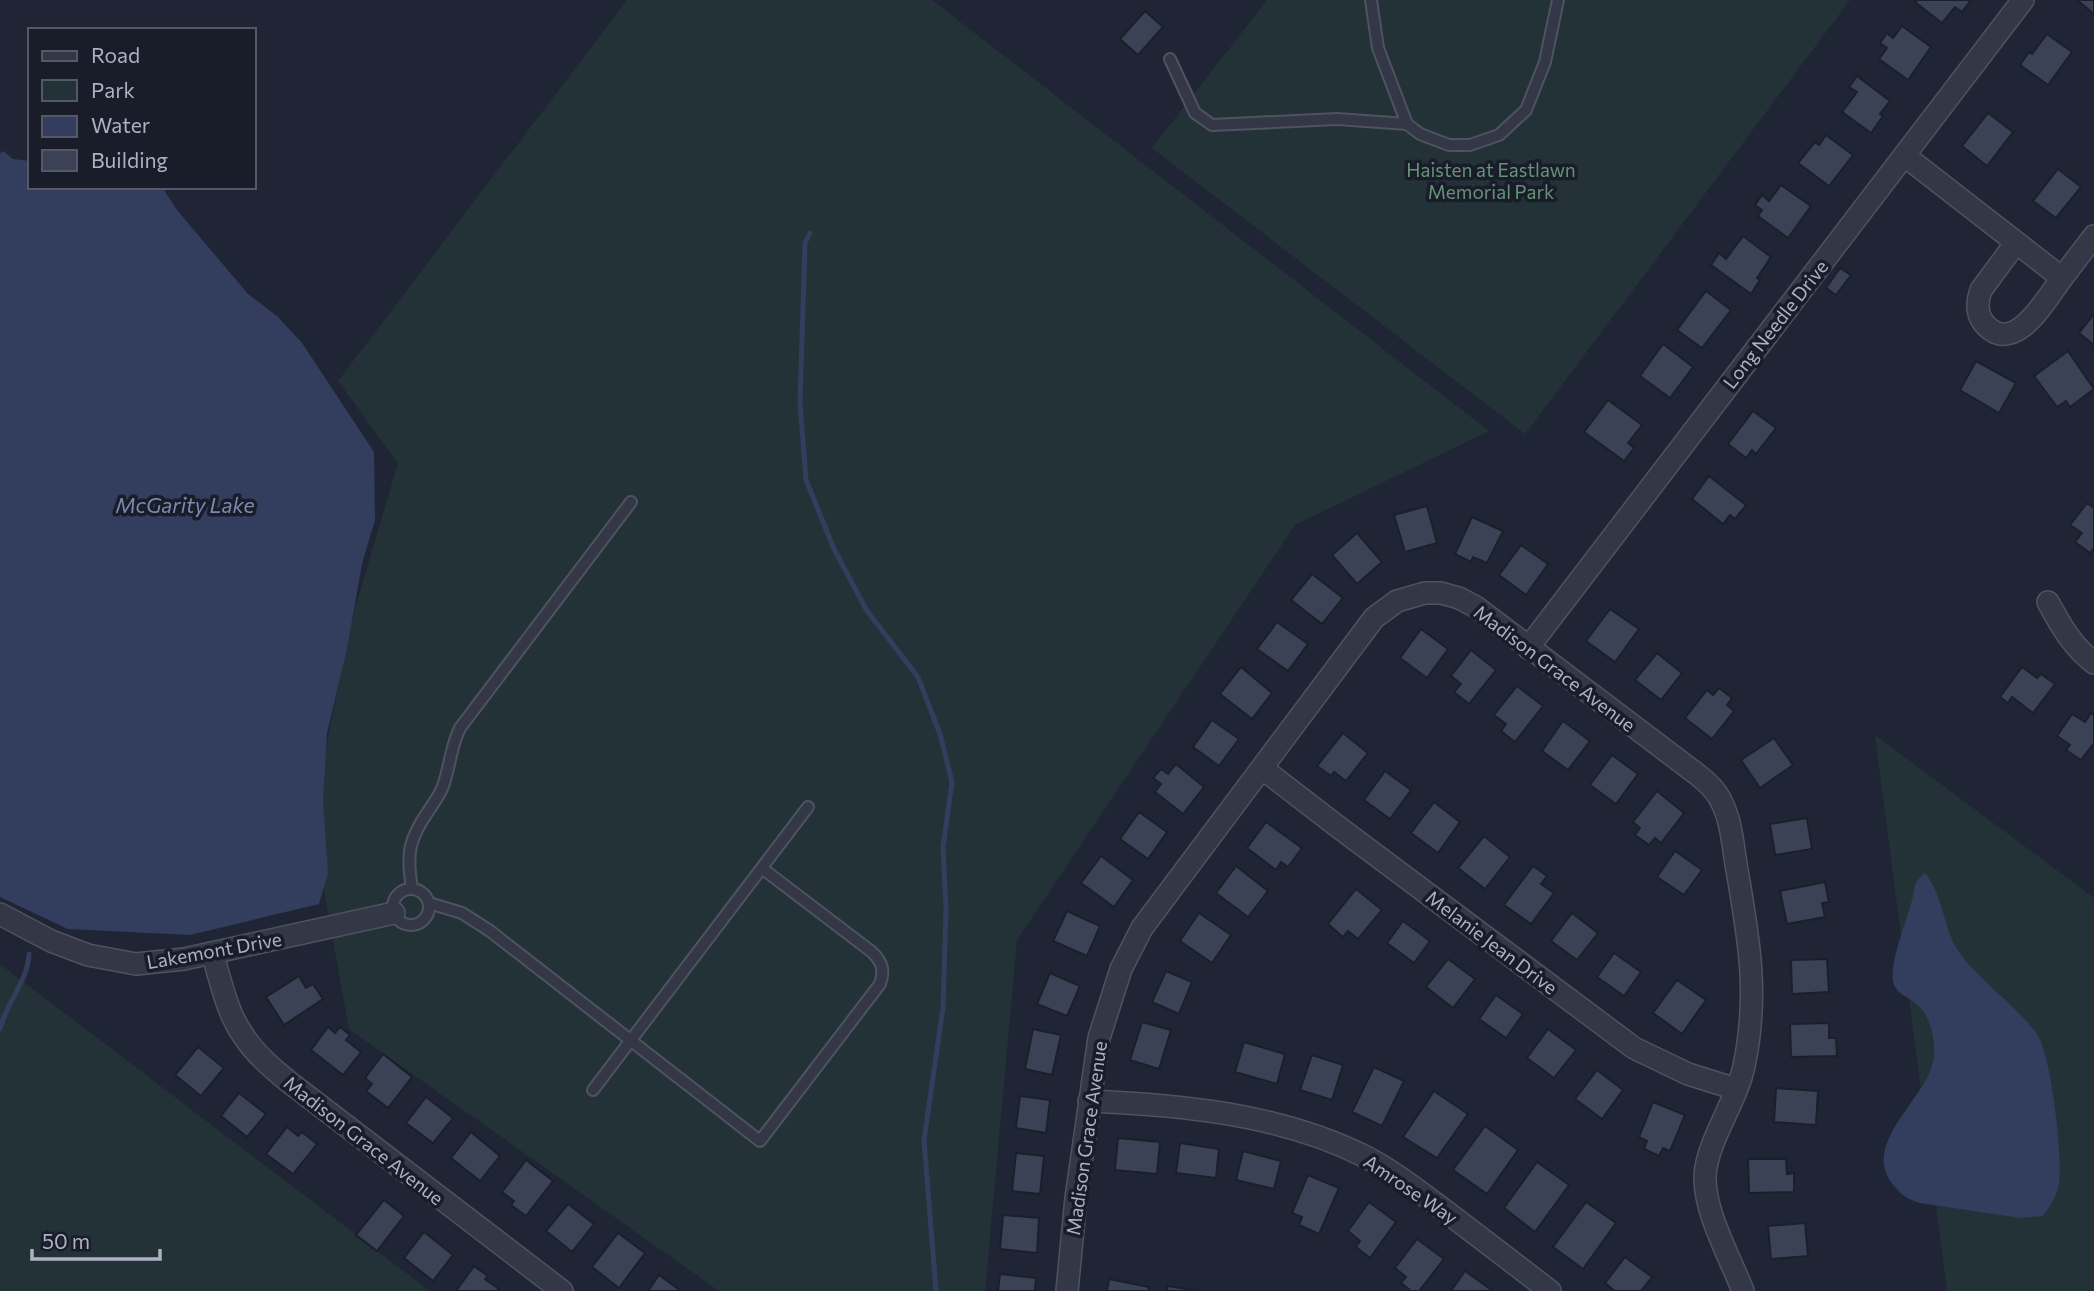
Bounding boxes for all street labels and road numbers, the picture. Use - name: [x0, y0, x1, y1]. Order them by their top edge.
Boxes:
- street label: Long Needle Drive: [1718, 255, 1832, 393]
- street label: Madison Grace Avenue: [1470, 600, 1640, 736]
- street label: Melanie Jean Drive: [1422, 885, 1562, 999]
- street label: Lakemont Drive: [145, 927, 283, 973]
- street label: Madison Grace Avenue: [1061, 1039, 1111, 1237]
- street label: Madison Grace Avenue: [280, 1071, 448, 1209]
- street label: Amrose Way: [1360, 1149, 1462, 1229]

